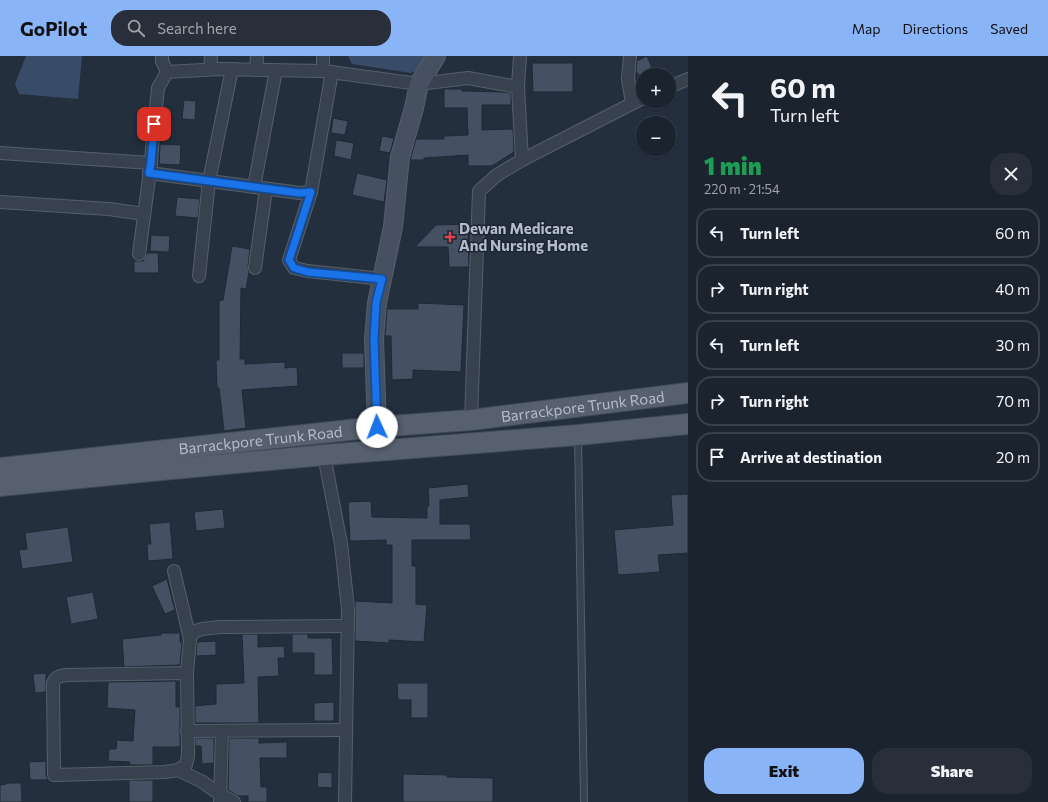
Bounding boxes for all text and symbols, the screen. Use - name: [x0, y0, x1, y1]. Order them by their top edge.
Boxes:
- search box: [111, 10, 391, 46]
- text: GoPilot: [20, 17, 87, 40]
- icon: search: [125, 17, 147, 39]
- text: Search here: [157, 19, 237, 37]
- text: Map: [852, 20, 881, 37]
- text: Directions: [903, 20, 968, 37]
- text: Saved: [990, 20, 1028, 37]
- map controls: [636, 68, 676, 156]
- button: +: [636, 68, 676, 108]
- text: 60 m: [770, 70, 836, 104]
- icon: left: [704, 72, 756, 124]
- text: Turn left: [770, 104, 839, 126]
- pin: [137, 107, 171, 141]
- icon: arrive: [143, 113, 165, 135]
- button: −: [636, 116, 676, 156]
- text: 1 min: [704, 151, 762, 180]
- button: close: [990, 153, 1032, 195]
- text: 220 m · 21:54: [704, 181, 780, 197]
- place label: Dewan Medicare And Nursing Home: [459, 219, 588, 254]
- icon: left: [706, 222, 728, 244]
- text: Turn left: [740, 224, 799, 242]
- text: 60 m: [995, 224, 1030, 242]
- marker: Dewan Medicare And Nursing Home: [444, 231, 456, 243]
- icon: right: [706, 278, 728, 300]
- text: Turn right: [740, 280, 809, 298]
- text: 40 m: [995, 280, 1030, 298]
- icon: left: [706, 334, 728, 356]
- text: Turn left: [740, 336, 799, 354]
- text: 30 m: [996, 336, 1030, 354]
- street label: Barrackpore Trunk Road: [500, 387, 665, 425]
- icon: right: [706, 390, 728, 412]
- text: Turn right: [740, 392, 809, 410]
- text: 70 m: [996, 392, 1030, 410]
- position arrow: [356, 406, 398, 448]
- street label: Barrackpore Trunk Road: [178, 422, 343, 458]
- icon: arrive: [706, 446, 728, 468]
- text: Arrive at destination: [740, 448, 882, 466]
- text: 20 m: [996, 448, 1030, 466]
- button: Exit: [704, 748, 864, 794]
- button: Share: [872, 748, 1032, 794]

